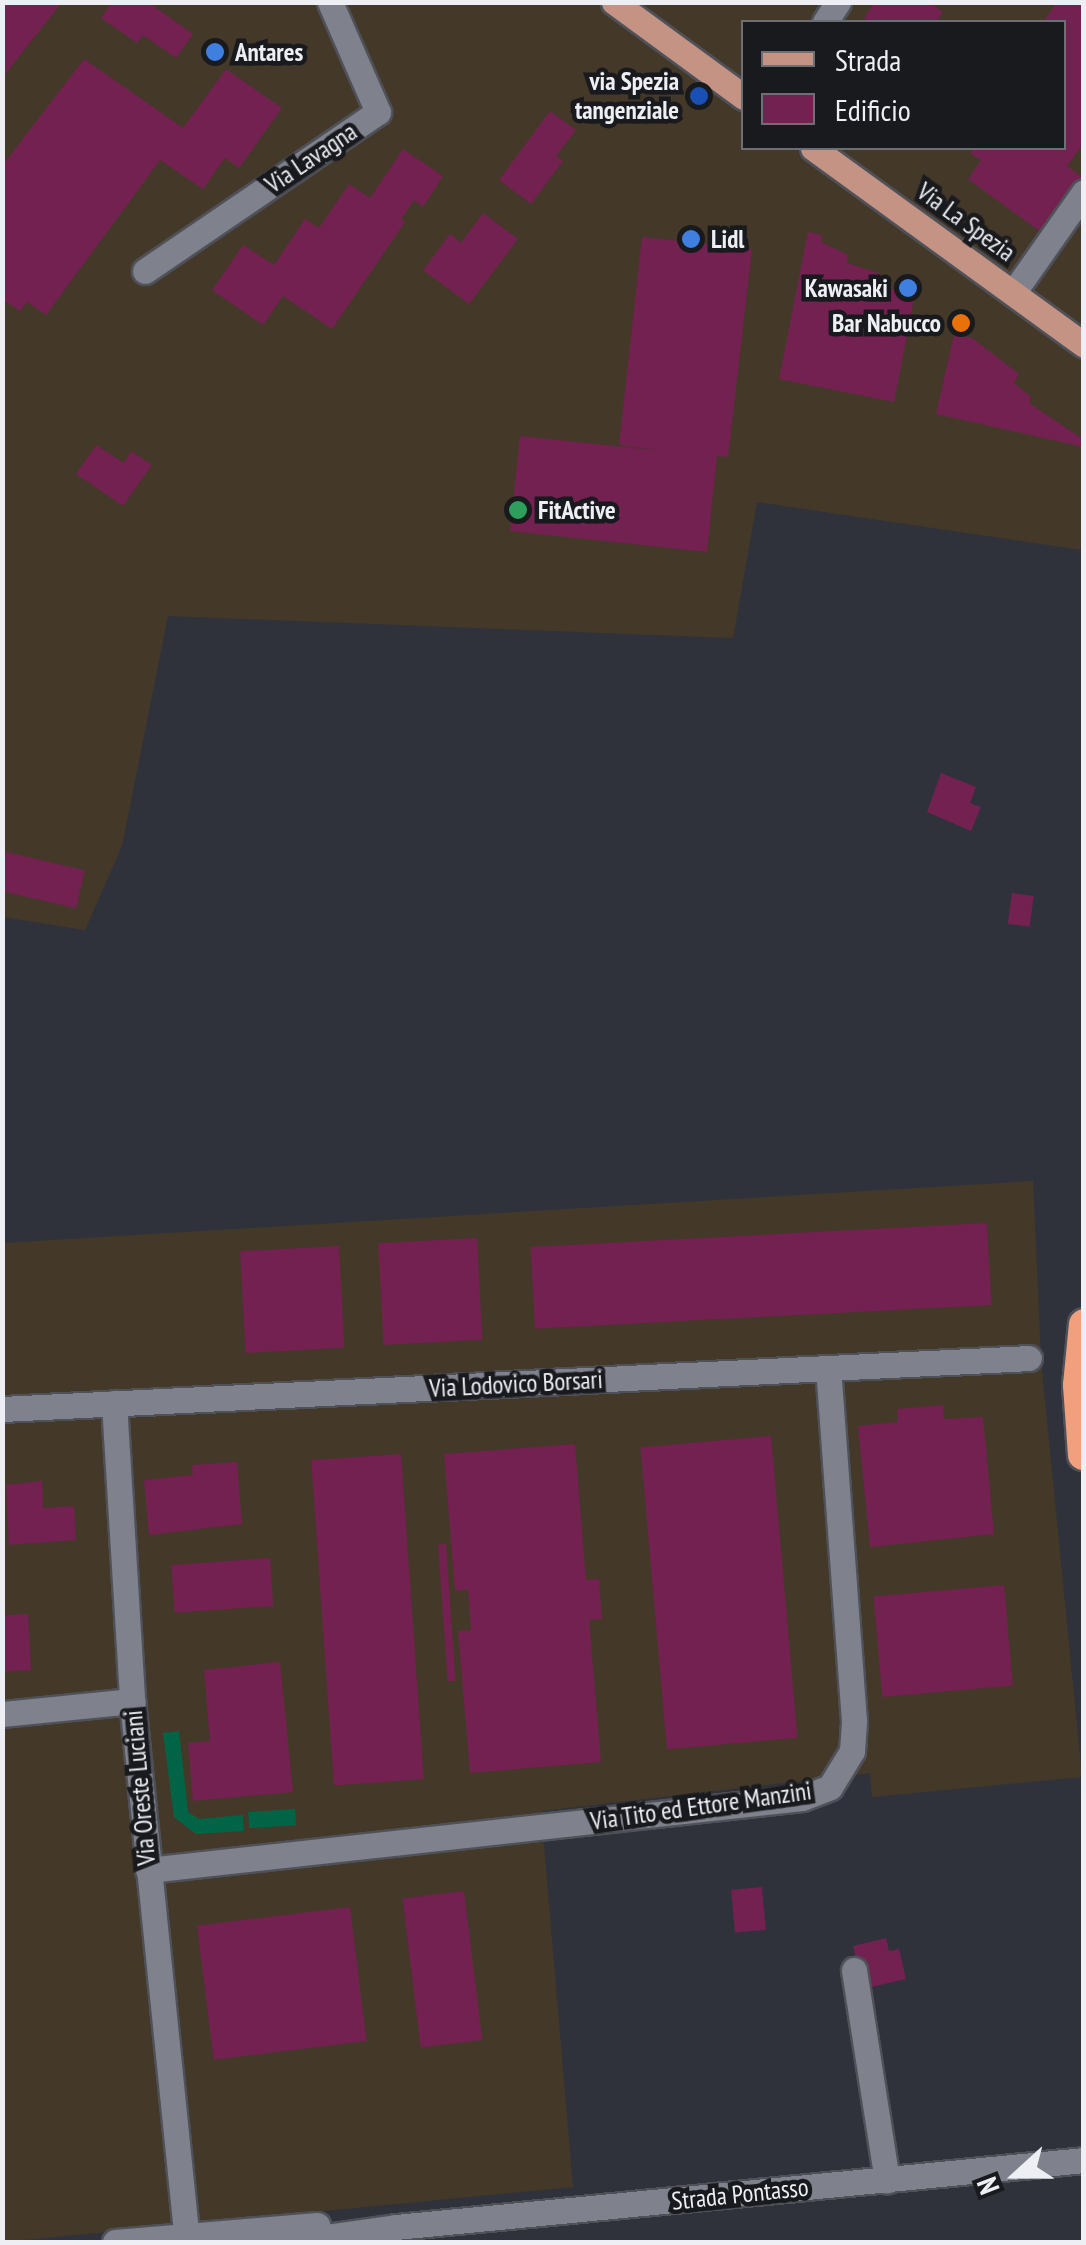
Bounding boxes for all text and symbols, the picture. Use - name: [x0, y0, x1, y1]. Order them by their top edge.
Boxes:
- legend: [741, 20, 1066, 150]
- place label: Antares: [235, 37, 303, 67]
- text: Strada: [835, 40, 901, 79]
- marker: Antares: [204, 41, 226, 63]
- place label: via Spezia tangenziale: [575, 67, 679, 126]
- marker: via Spezia tangenziale: [688, 85, 710, 107]
- text: Edificio: [835, 90, 911, 129]
- street label: Via Lavagna: [260, 117, 362, 199]
- street label: Via La Spezia: [911, 176, 1021, 268]
- place label: Lidl: [711, 224, 744, 254]
- marker: Lidl: [680, 228, 702, 250]
- place label: Kawasaki: [805, 273, 888, 303]
- marker: Kawasaki: [897, 277, 919, 299]
- place label: Bar Nabucco: [832, 308, 941, 338]
- marker: Bar Nabucco: [950, 312, 972, 334]
- place label: FitActive: [538, 495, 616, 525]
- marker: FitActive: [507, 499, 529, 521]
- street label: Via Lodovico Borsari: [429, 1364, 603, 1404]
- street label: Via Oreste Luciani: [118, 1709, 162, 1867]
- street label: Via Tito ed Ettore Manzini: [588, 1776, 814, 1836]
- north arrow: [966, 2125, 1066, 2225]
- street label: Strada Pontasso: [670, 2172, 810, 2216]
- text: N: [968, 2172, 1008, 2200]

